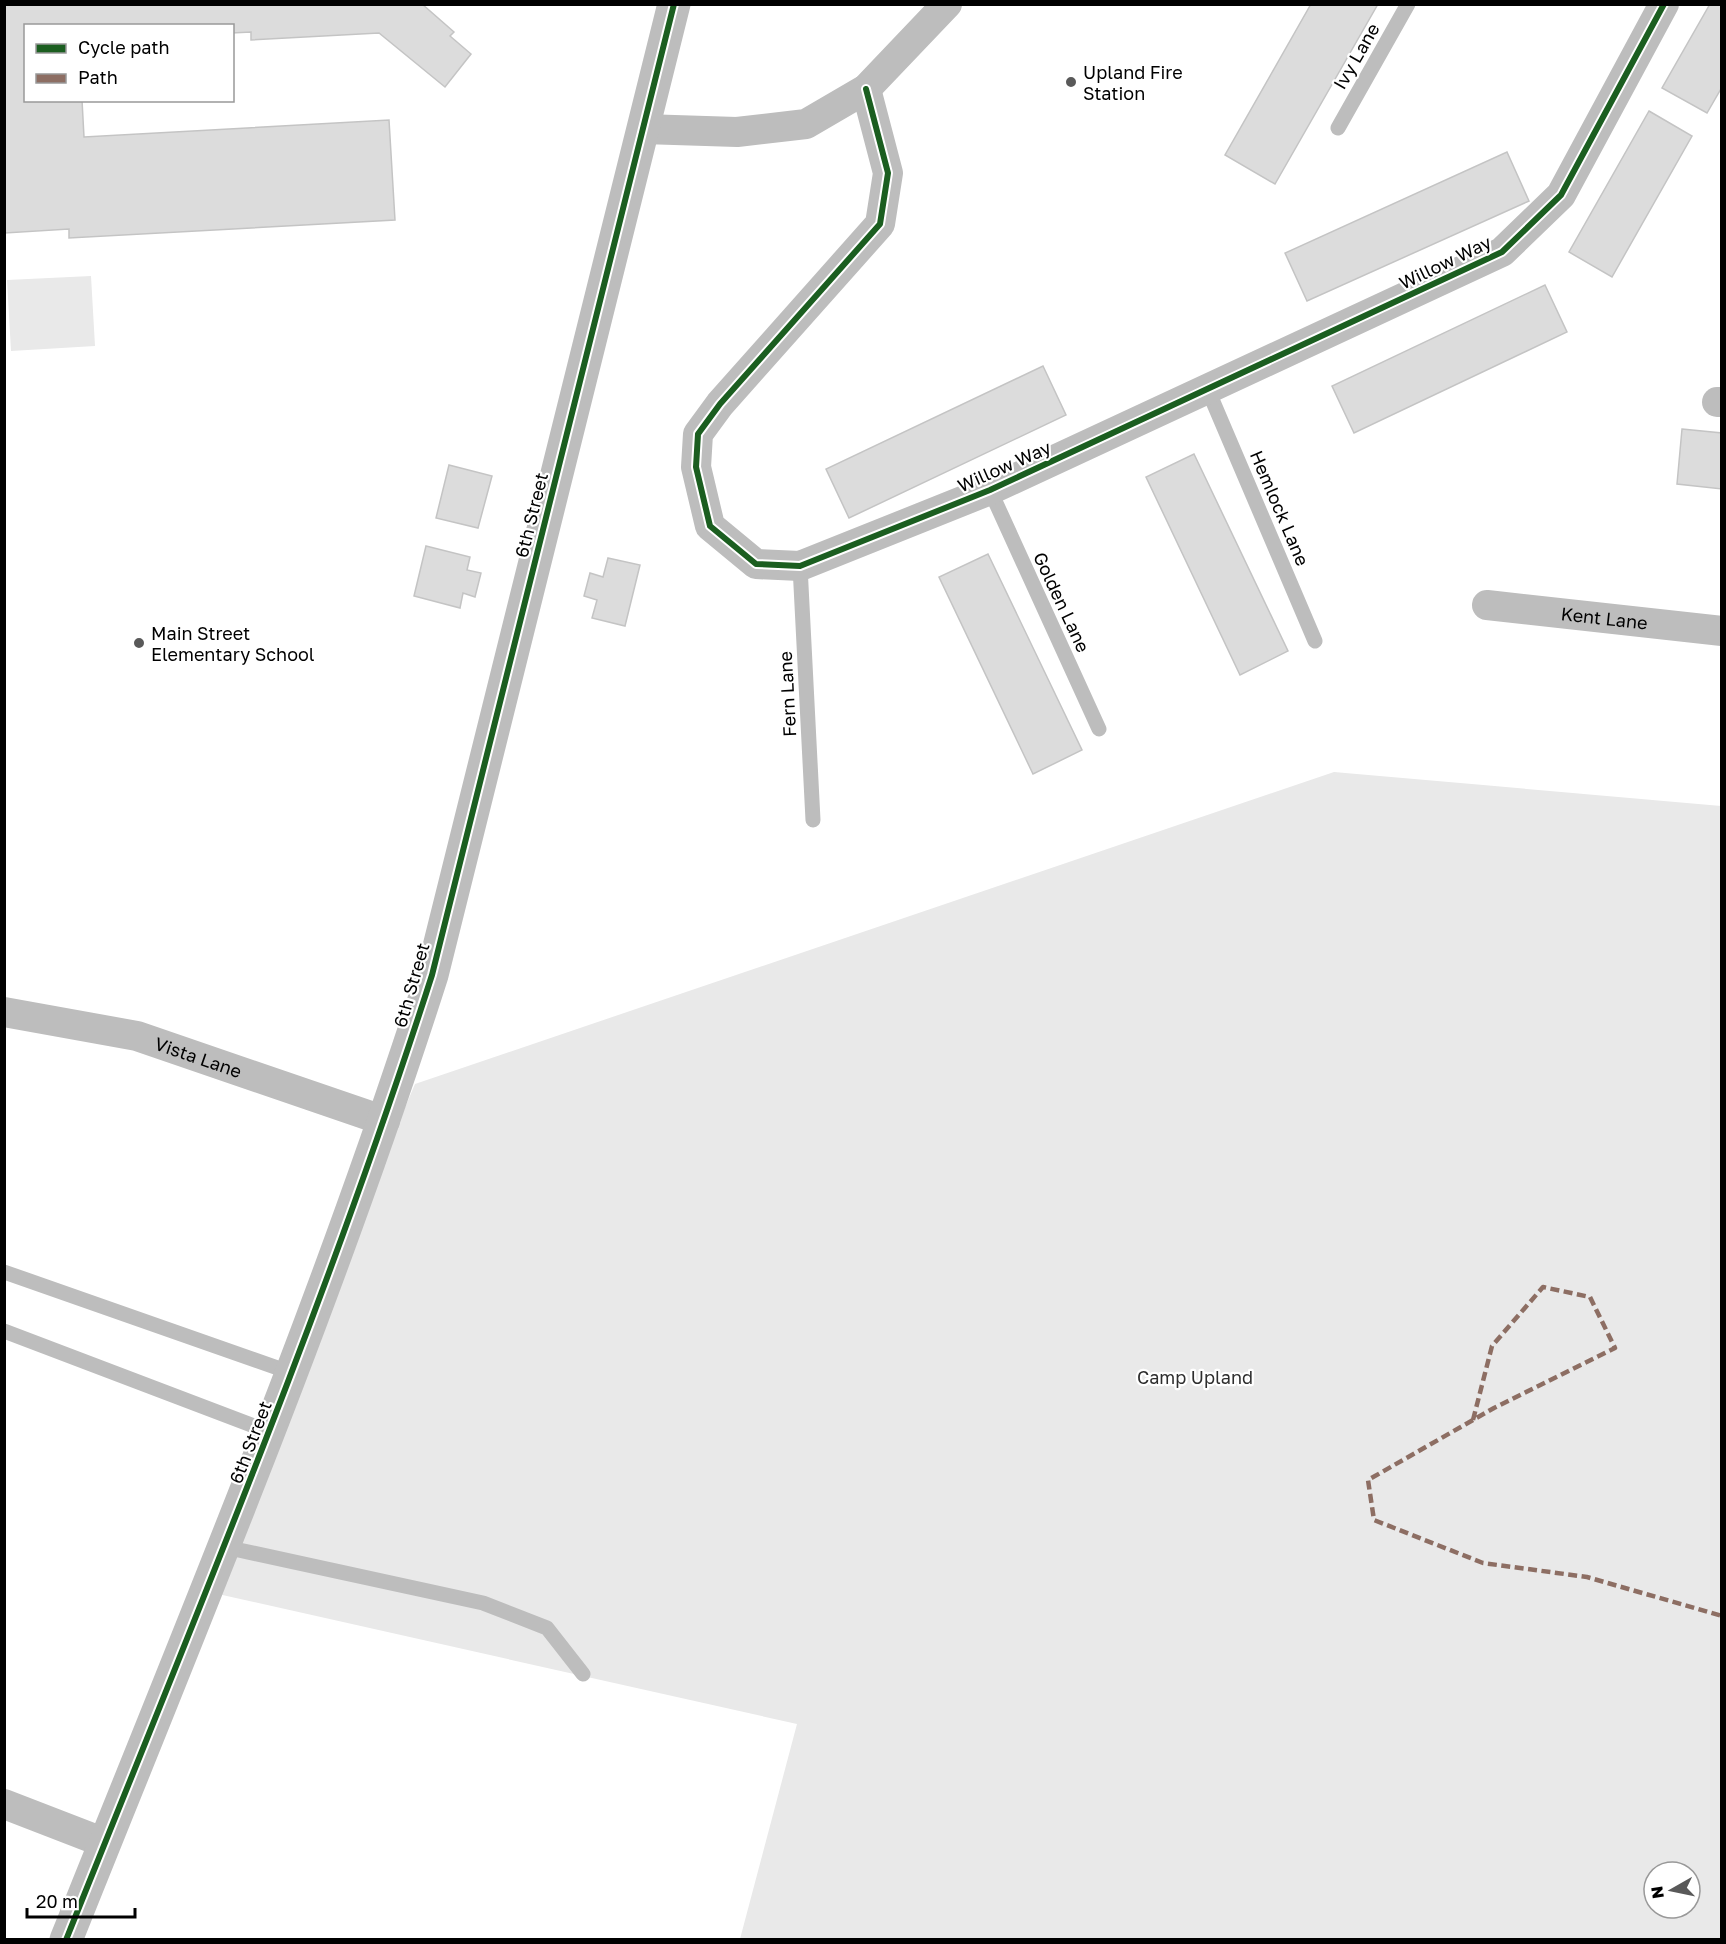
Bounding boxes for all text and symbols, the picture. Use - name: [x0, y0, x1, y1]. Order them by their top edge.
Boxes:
- street label: Ivy Lane: [1328, 19, 1384, 93]
- legend: [24, 24, 234, 102]
- text: Cycle path: [78, 36, 170, 58]
- place label: Upland Fire Station: [1083, 61, 1183, 104]
- text: Path: [78, 66, 118, 88]
- marker: Upland Fire Station: [1064, 75, 1078, 89]
- street label: Willow Way: [1395, 230, 1495, 294]
- street label: Willow Way: [954, 436, 1054, 496]
- street label: Hemlock Lane: [1246, 447, 1314, 569]
- street label: 6th Street: [510, 470, 552, 560]
- street label: Golden Lane: [1029, 548, 1095, 656]
- street label: Kent Lane: [1560, 602, 1649, 634]
- place label: Main Street Elementary School: [151, 622, 315, 665]
- marker: Main Street Elementary School: [132, 636, 146, 650]
- street label: Fern Lane: [774, 651, 800, 737]
- street label: 6th Street: [388, 940, 434, 1030]
- street label: Vista Lane: [152, 1032, 245, 1082]
- park label: Camp Upland: [1137, 1366, 1253, 1388]
- street label: 6th Street: [224, 1397, 276, 1487]
- north arrow: [1642, 1860, 1702, 1920]
- scale bar: [27, 1881, 135, 1919]
- text: N: [1646, 1885, 1668, 1900]
- text: 20 m: [36, 1890, 78, 1912]

